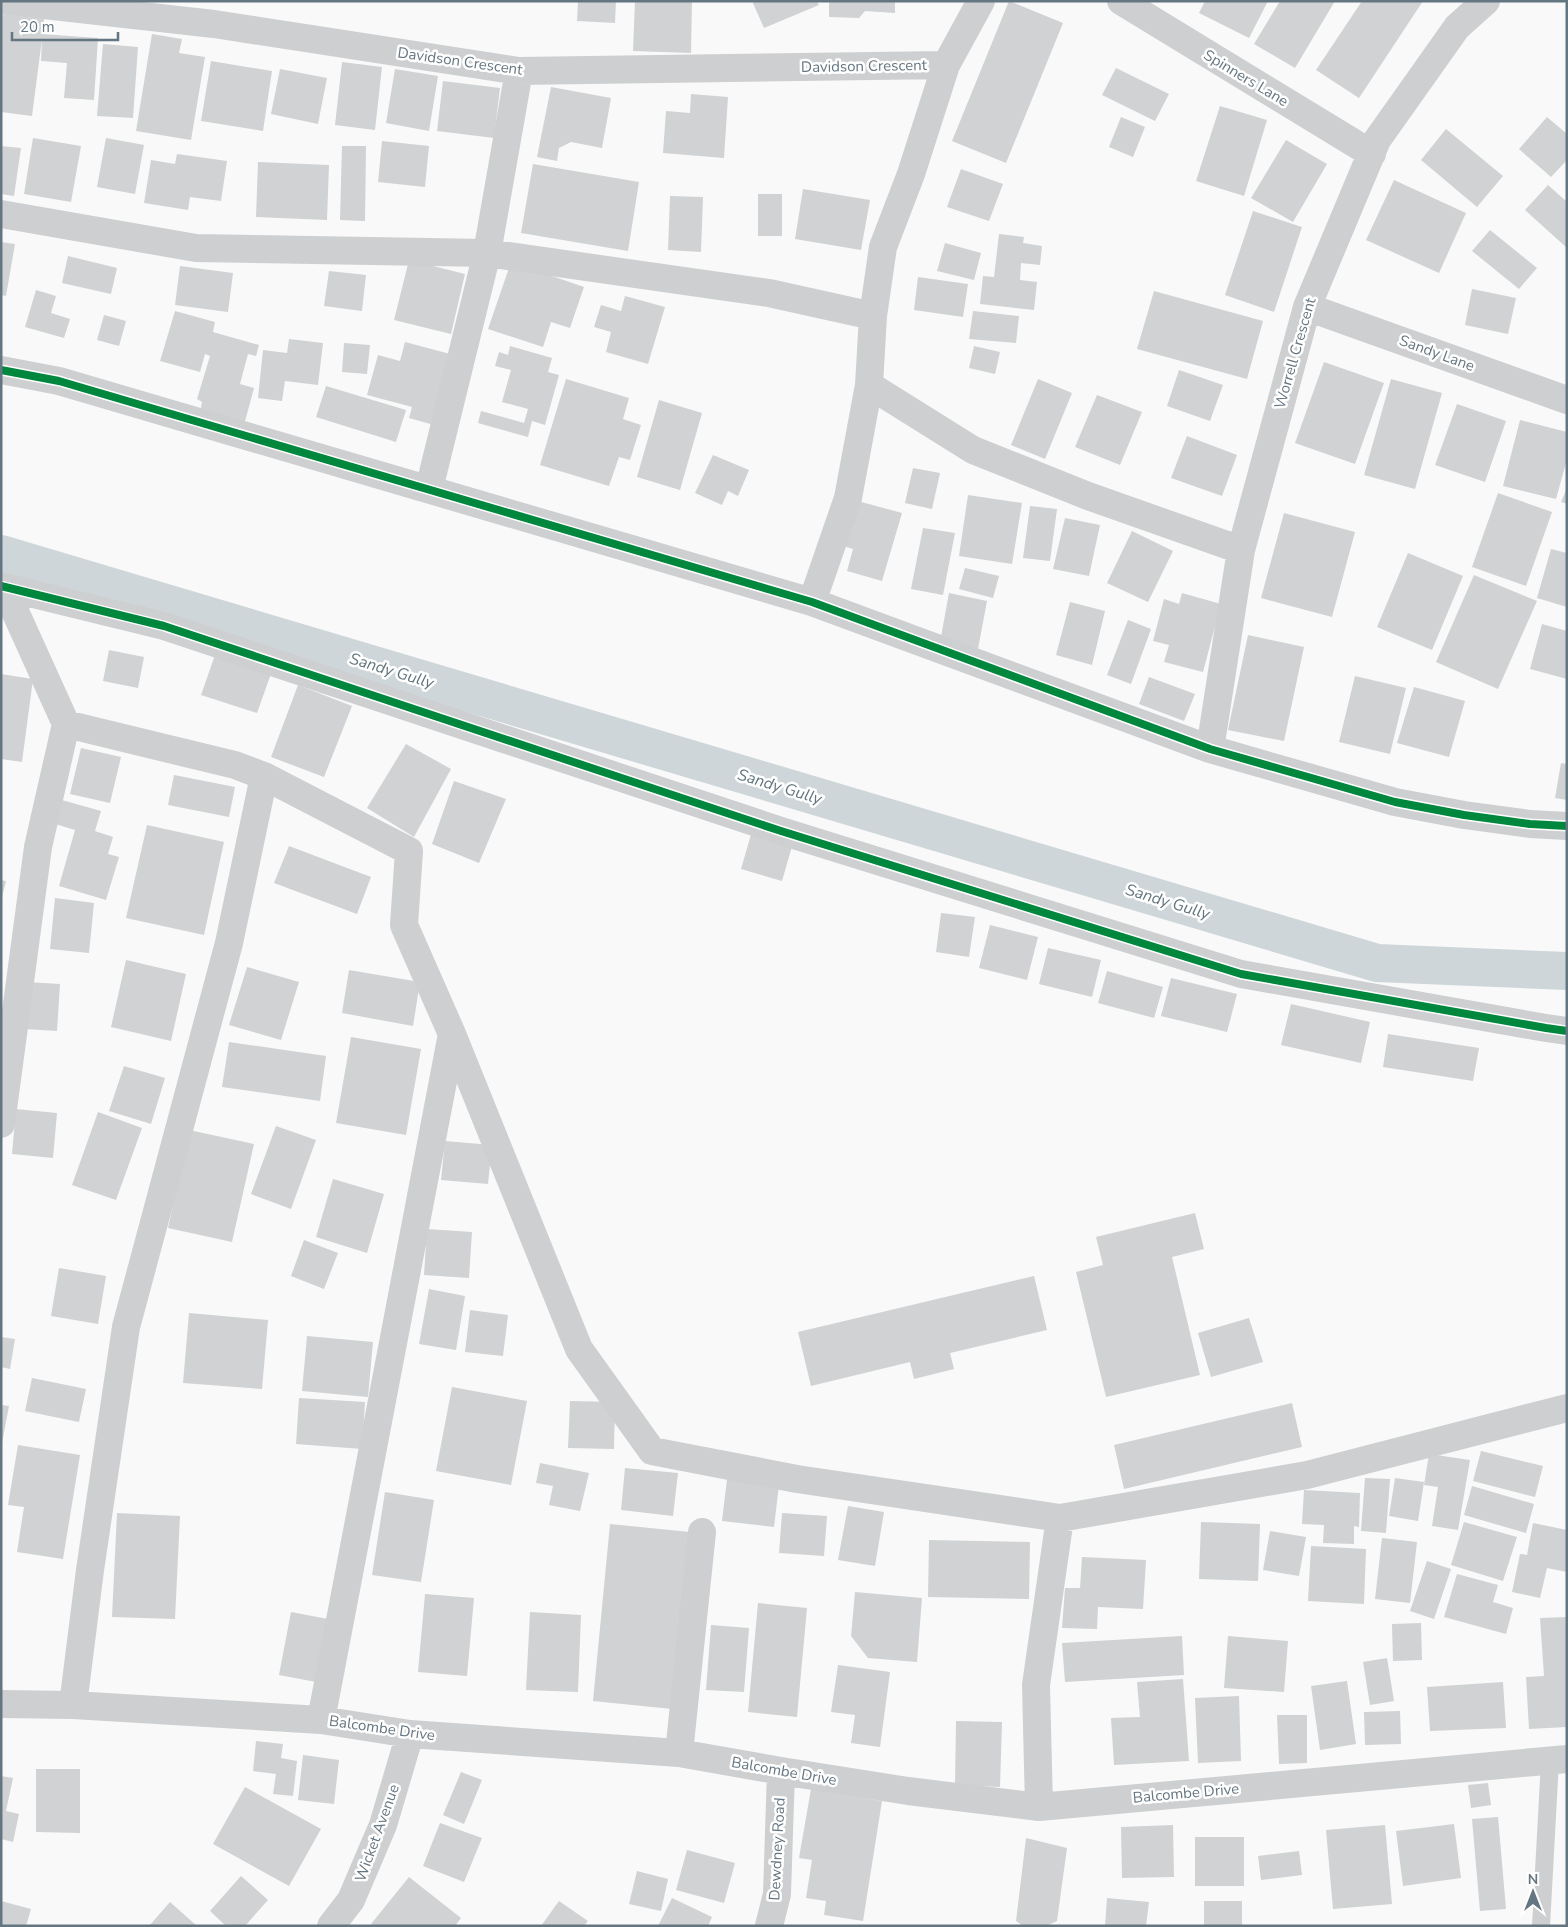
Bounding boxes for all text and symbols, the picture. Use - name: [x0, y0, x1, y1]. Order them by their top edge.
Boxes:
- scale bar: [12, 10, 119, 42]
- text: 20 m: [20, 17, 55, 37]
- street label: Davidson Crescent: [396, 42, 525, 80]
- street label: Spinners Lane: [1200, 45, 1292, 111]
- street label: Davidson Crescent: [801, 55, 928, 77]
- street label: Worrell Crescent: [1270, 295, 1321, 411]
- street label: Sandy Lane: [1397, 330, 1477, 376]
- water label: Sandy Gully: [347, 648, 437, 694]
- water label: Sandy Gully: [735, 764, 825, 810]
- water label: Sandy Gully: [1123, 879, 1213, 925]
- street label: Balcombe Drive: [328, 1711, 436, 1745]
- street label: Balcombe Drive: [730, 1752, 838, 1790]
- street label: Balcombe Drive: [1132, 1778, 1240, 1808]
- street label: Wicket Avenue: [350, 1781, 404, 1885]
- street label: Dewdney Road: [764, 1797, 790, 1901]
- north arrow: [1508, 1867, 1558, 1917]
- text: N: [1528, 1870, 1538, 1889]

